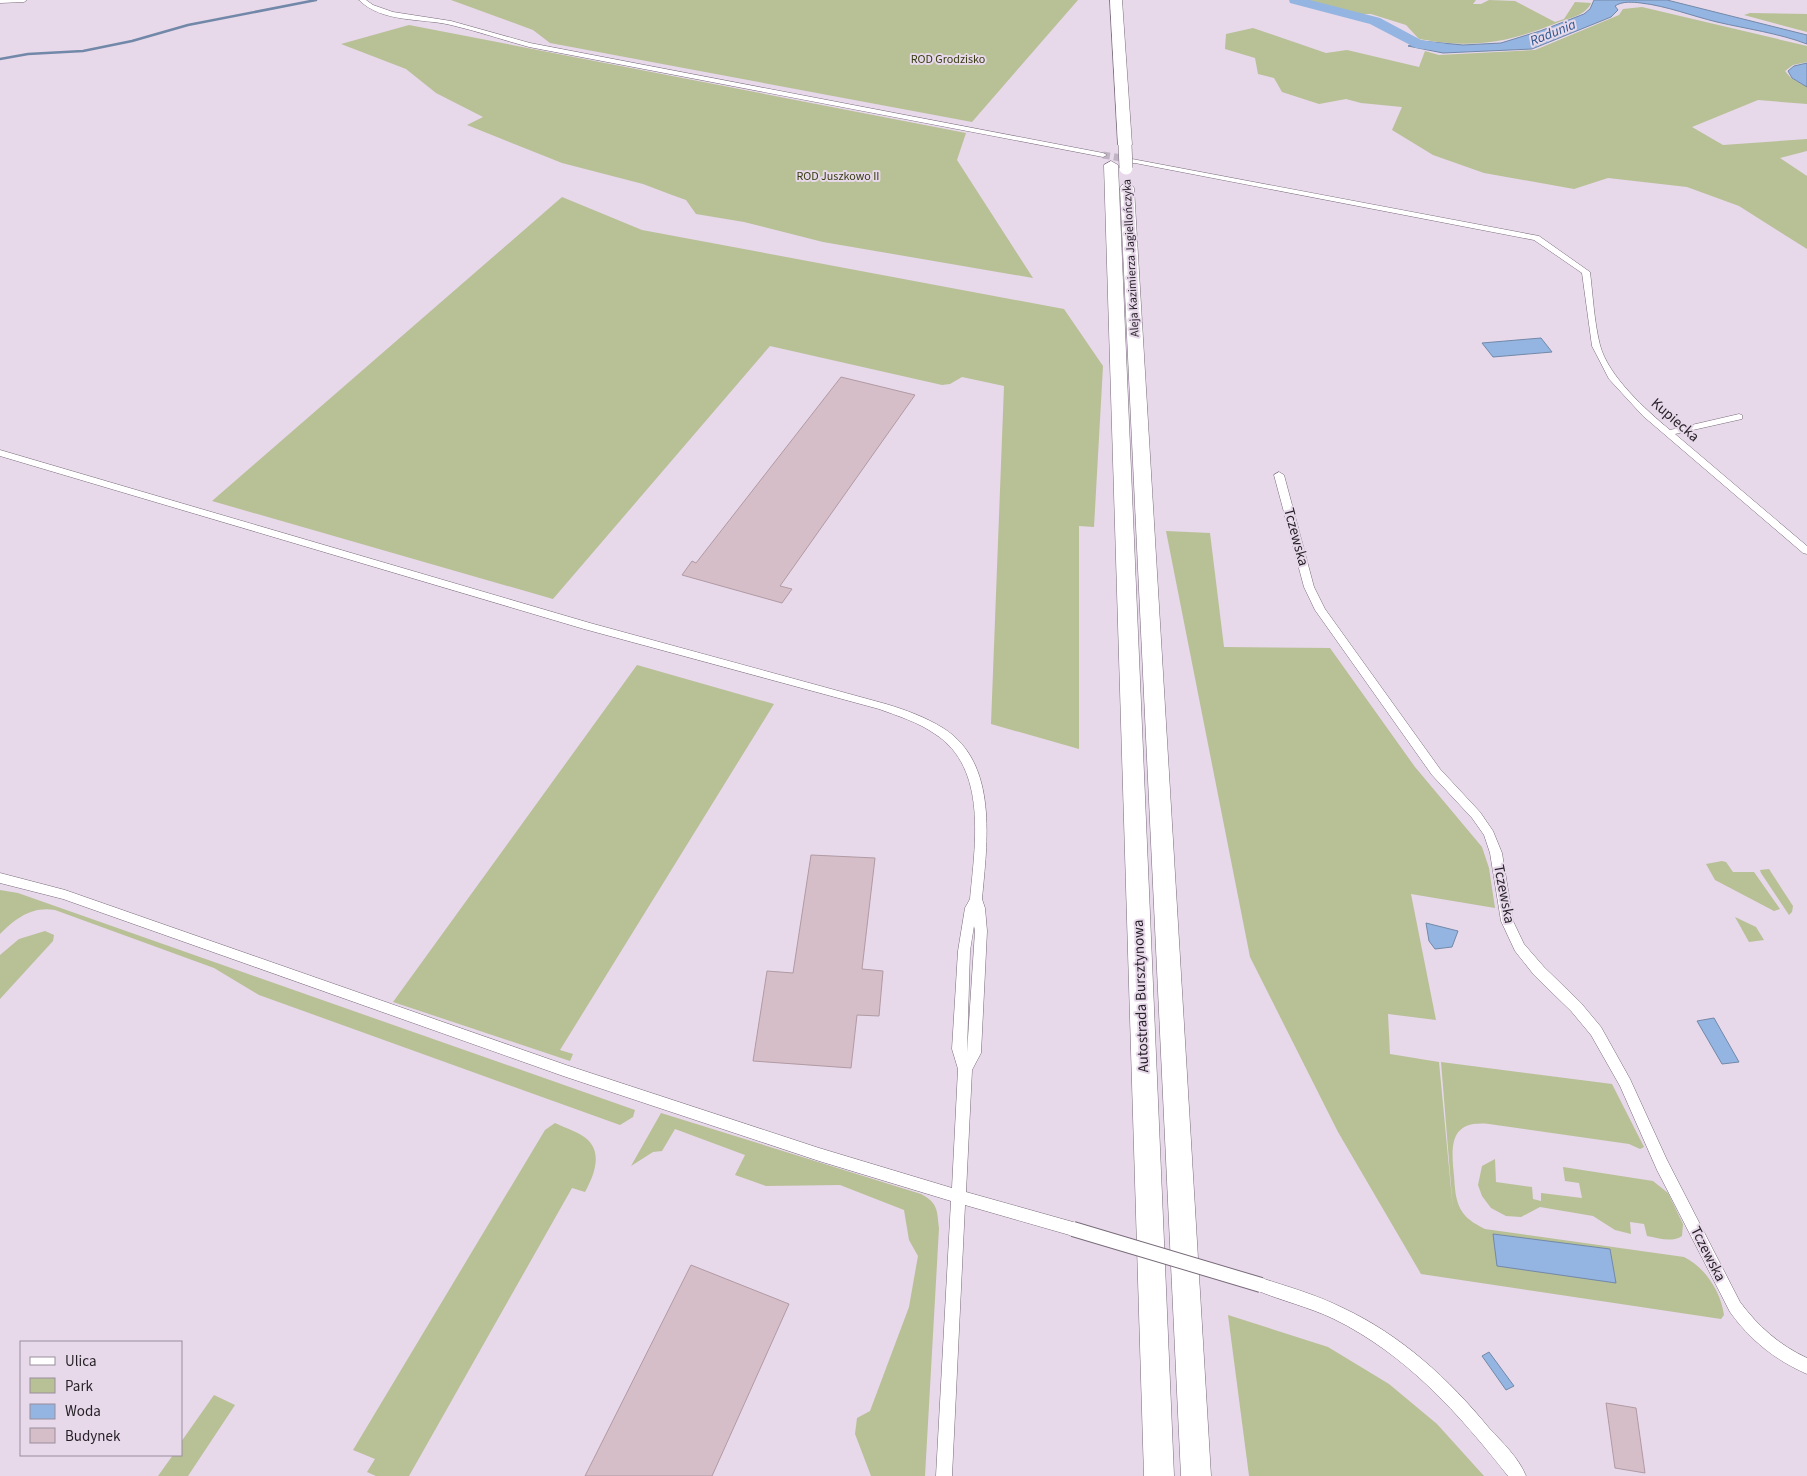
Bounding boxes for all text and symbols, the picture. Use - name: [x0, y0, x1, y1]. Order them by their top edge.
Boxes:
- water label: Radunia: [1527, 15, 1580, 51]
- park label: ROD Grodzisko: [911, 51, 985, 68]
- park label: ROD Juszkowo II: [797, 168, 879, 185]
- street label: Aleja Kazimierza Jagiellończyka: [1118, 179, 1144, 337]
- street label: Kupiecka: [1646, 393, 1704, 447]
- street label: Tczewska: [1278, 506, 1314, 568]
- street label: Tczewska: [1488, 863, 1520, 925]
- street label: Autostrada Bursztynowa: [1128, 919, 1154, 1073]
- street label: Tczewska: [1685, 1223, 1731, 1285]
- legend: [20, 1341, 182, 1456]
- text: Ulica: [65, 1351, 96, 1372]
- text: Park: [65, 1376, 94, 1397]
- text: Woda: [65, 1401, 101, 1422]
- text: Budynek: [65, 1426, 121, 1447]

